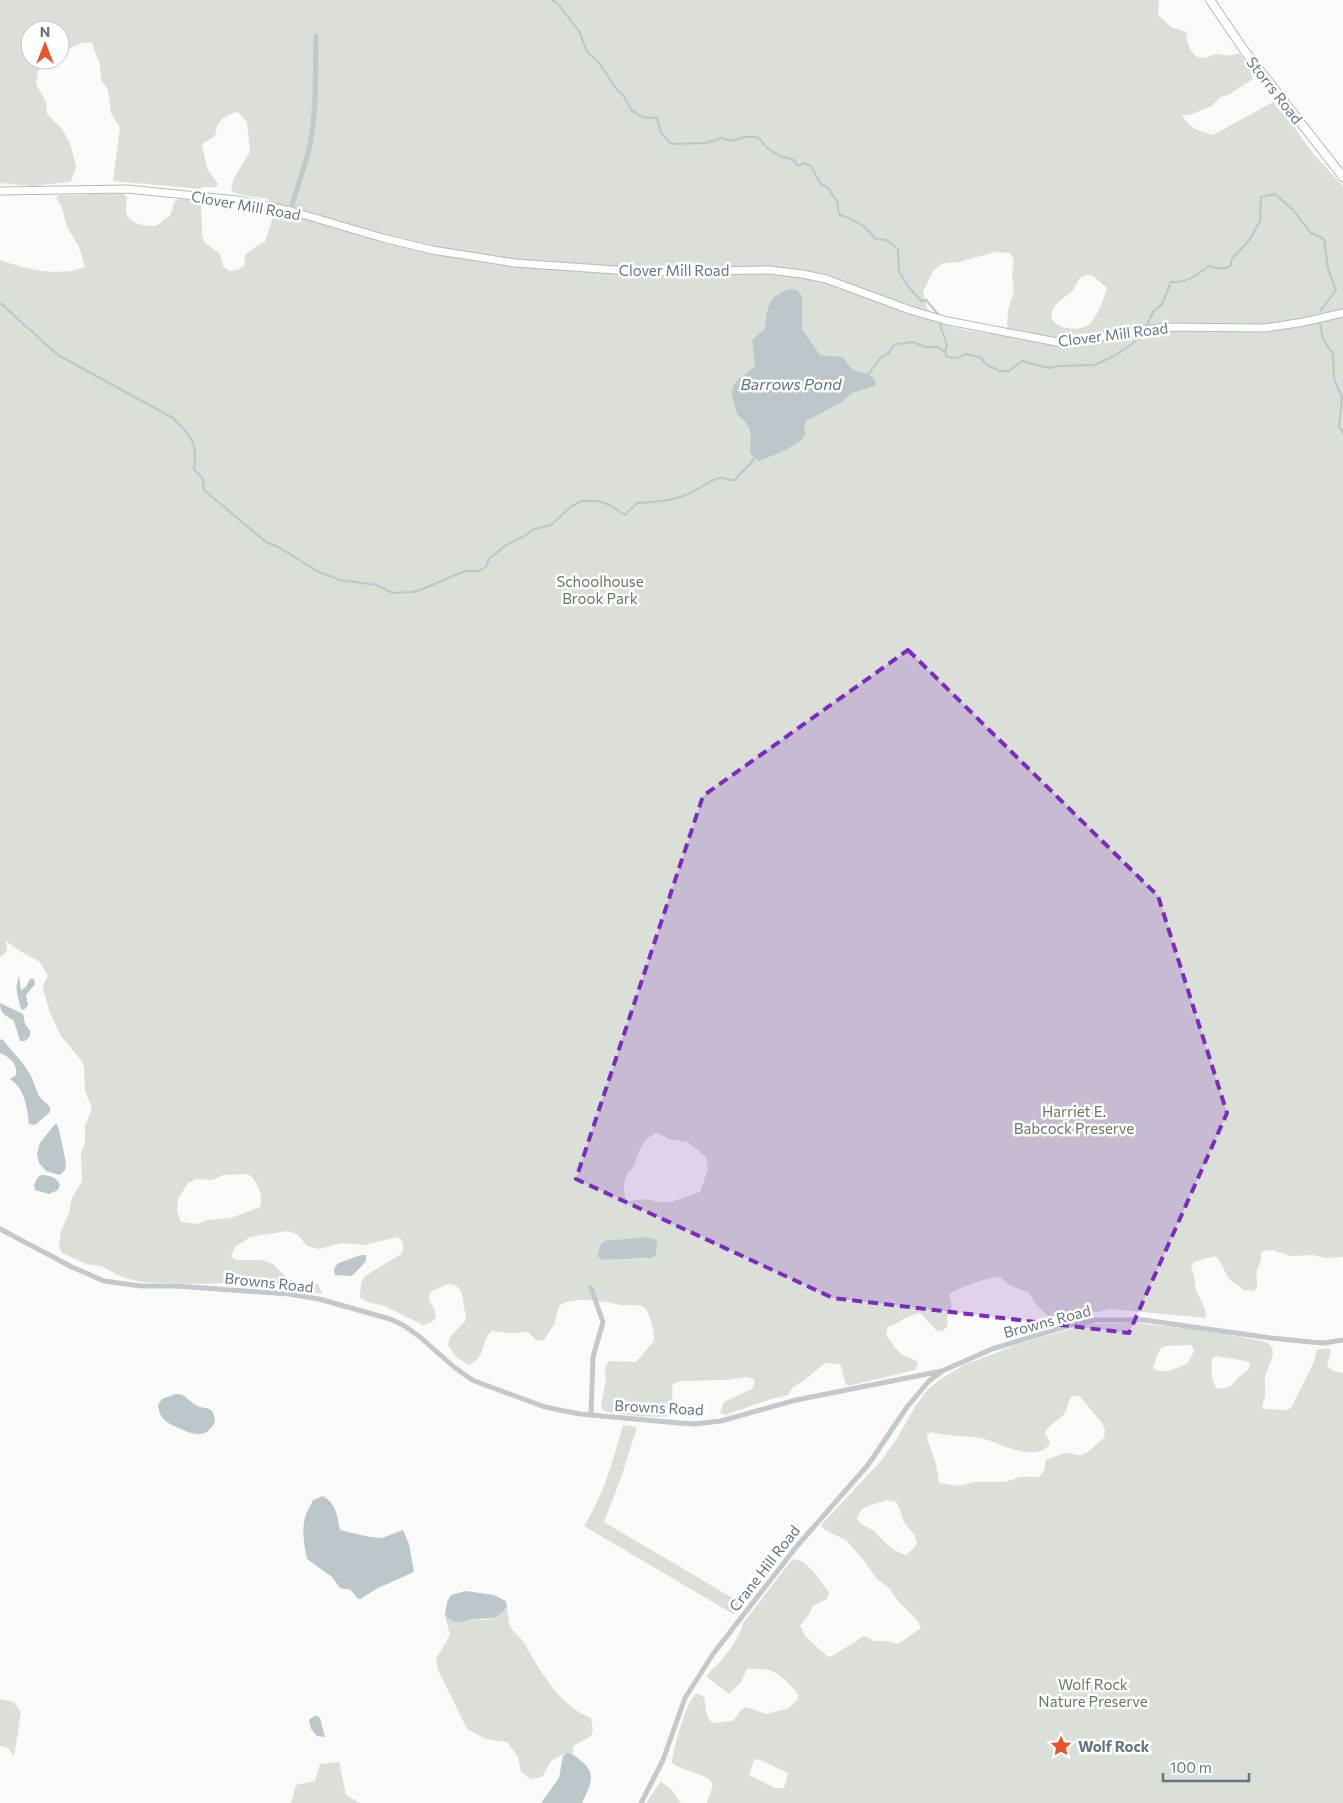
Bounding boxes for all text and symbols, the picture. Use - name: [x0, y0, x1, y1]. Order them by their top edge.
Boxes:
- north arrow: [20, 20, 70, 70]
- text: N: [40, 23, 50, 40]
- street label: Storrs Road: [1243, 53, 1307, 127]
- street label: Clover Mill Road: [190, 187, 302, 223]
- street label: Clover Mill Road: [619, 261, 729, 279]
- street label: Clover Mill Road: [1057, 318, 1169, 350]
- water label: Barrows Pond: [740, 374, 842, 393]
- park label: Schoolhouse Brook Park: [556, 572, 644, 607]
- park label: Harriet E. Babcock Preserve: [1014, 1102, 1134, 1137]
- street label: Browns Road: [224, 1268, 314, 1296]
- street label: Browns Road: [1001, 1301, 1093, 1341]
- street label: Browns Road: [614, 1396, 704, 1418]
- street label: Crane Hill Road: [725, 1521, 803, 1615]
- park label: Wolf Rock Nature Preserve: [1038, 1675, 1148, 1710]
- place icon: Wolf Rock: [1048, 1733, 1074, 1759]
- place label: Wolf Rock: [1078, 1737, 1150, 1755]
- scale bar: [1163, 1750, 1249, 1782]
- text: 100 m: [1170, 1758, 1212, 1776]

